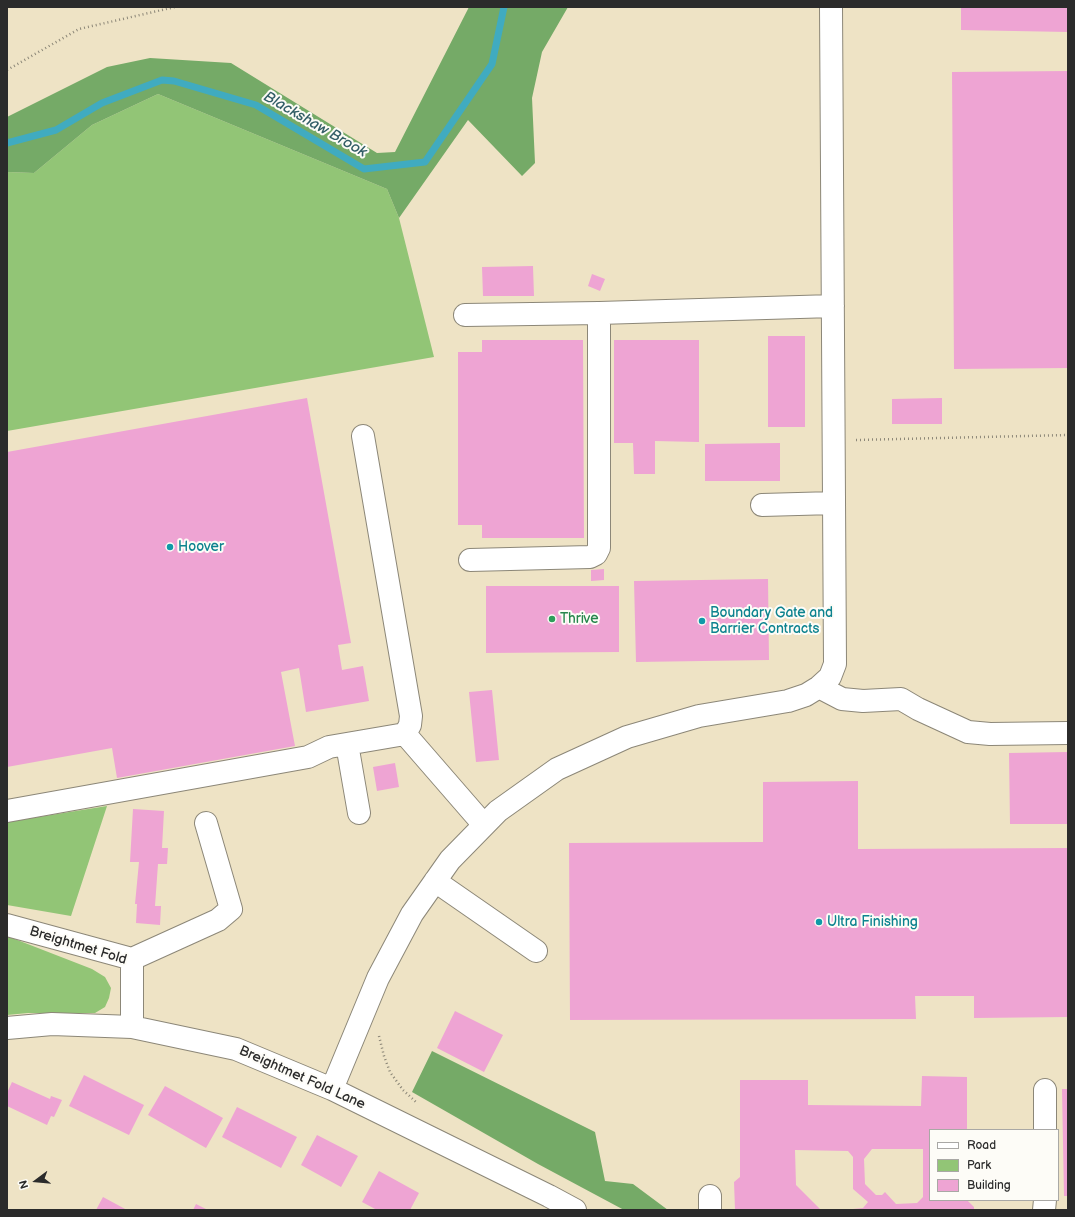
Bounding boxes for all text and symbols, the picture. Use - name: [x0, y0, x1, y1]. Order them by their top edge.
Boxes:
- water label: Blackshaw Brook: [260, 88, 370, 162]
- place label: Hoover: [178, 539, 224, 555]
- marker: Hoover: [165, 542, 175, 552]
- place label: Boundary Gate and Barrier Contracts: [710, 605, 833, 638]
- place label: Thrive: [560, 611, 598, 627]
- marker: Thrive: [547, 614, 557, 624]
- marker: Boundary Gate and Barrier Contracts: [697, 616, 707, 626]
- place label: Ultra Finishing: [827, 914, 918, 930]
- marker: Ultra Finishing: [814, 917, 824, 927]
- street label: Breightmet Fold: [27, 923, 129, 969]
- street label: Breightmet Fold Lane: [236, 1043, 368, 1113]
- legend: [929, 1129, 1059, 1201]
- text: Road: [967, 1138, 996, 1153]
- text: Park: [967, 1158, 991, 1173]
- north arrow: [16, 1161, 56, 1201]
- text: Building: [967, 1178, 1011, 1193]
- text: N: [17, 1179, 31, 1190]

